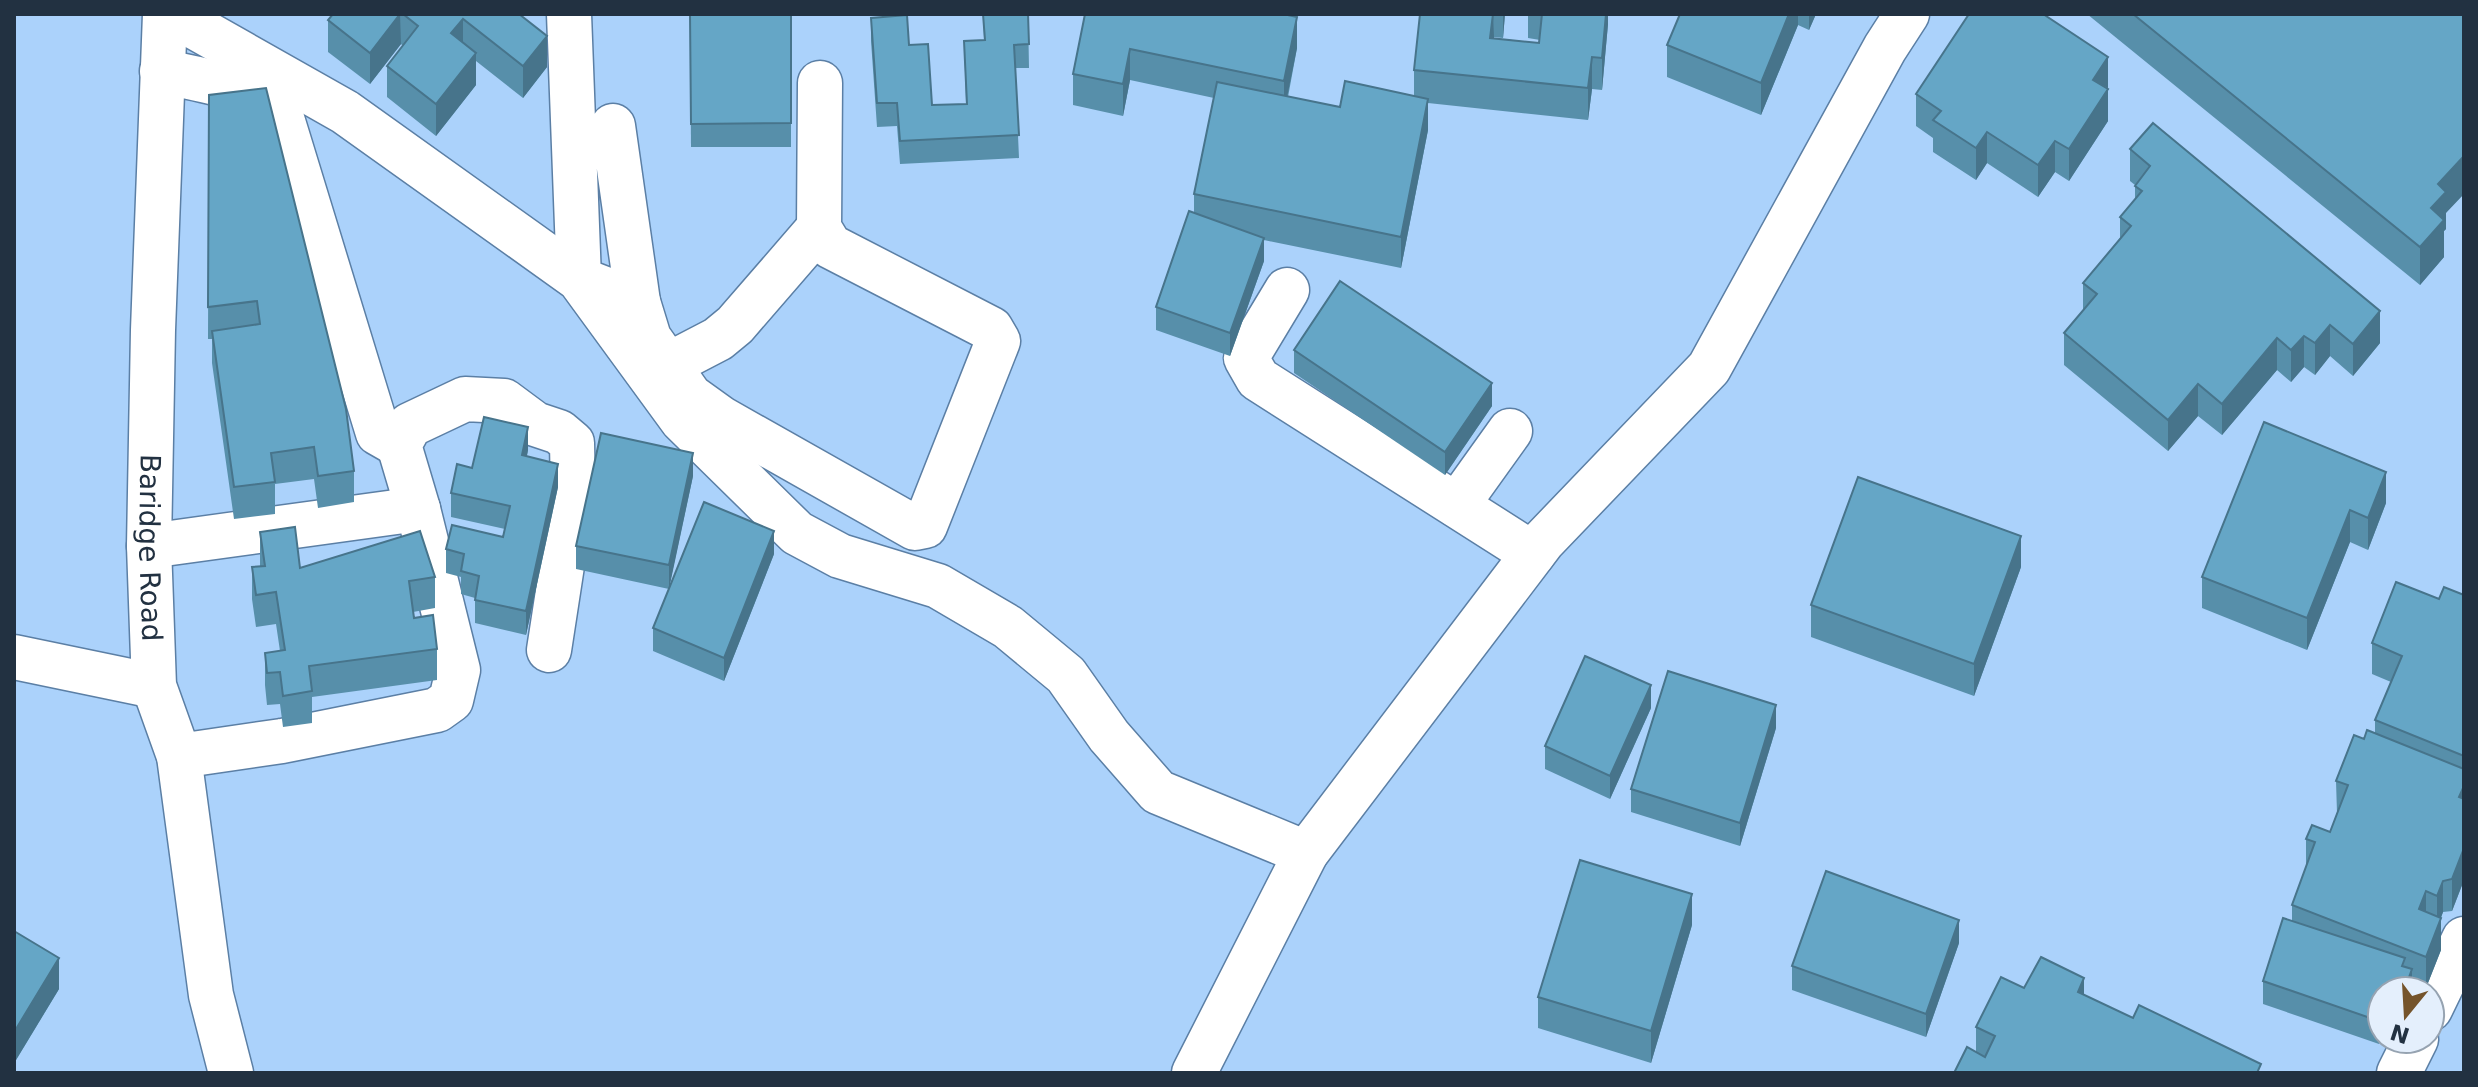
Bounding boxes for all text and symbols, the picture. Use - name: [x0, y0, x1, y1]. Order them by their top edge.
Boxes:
- street label: Baridge Road: [132, 454, 169, 642]
- north arrow: [2366, 975, 2446, 1055]
- text: N: [2387, 1019, 2413, 1048]

